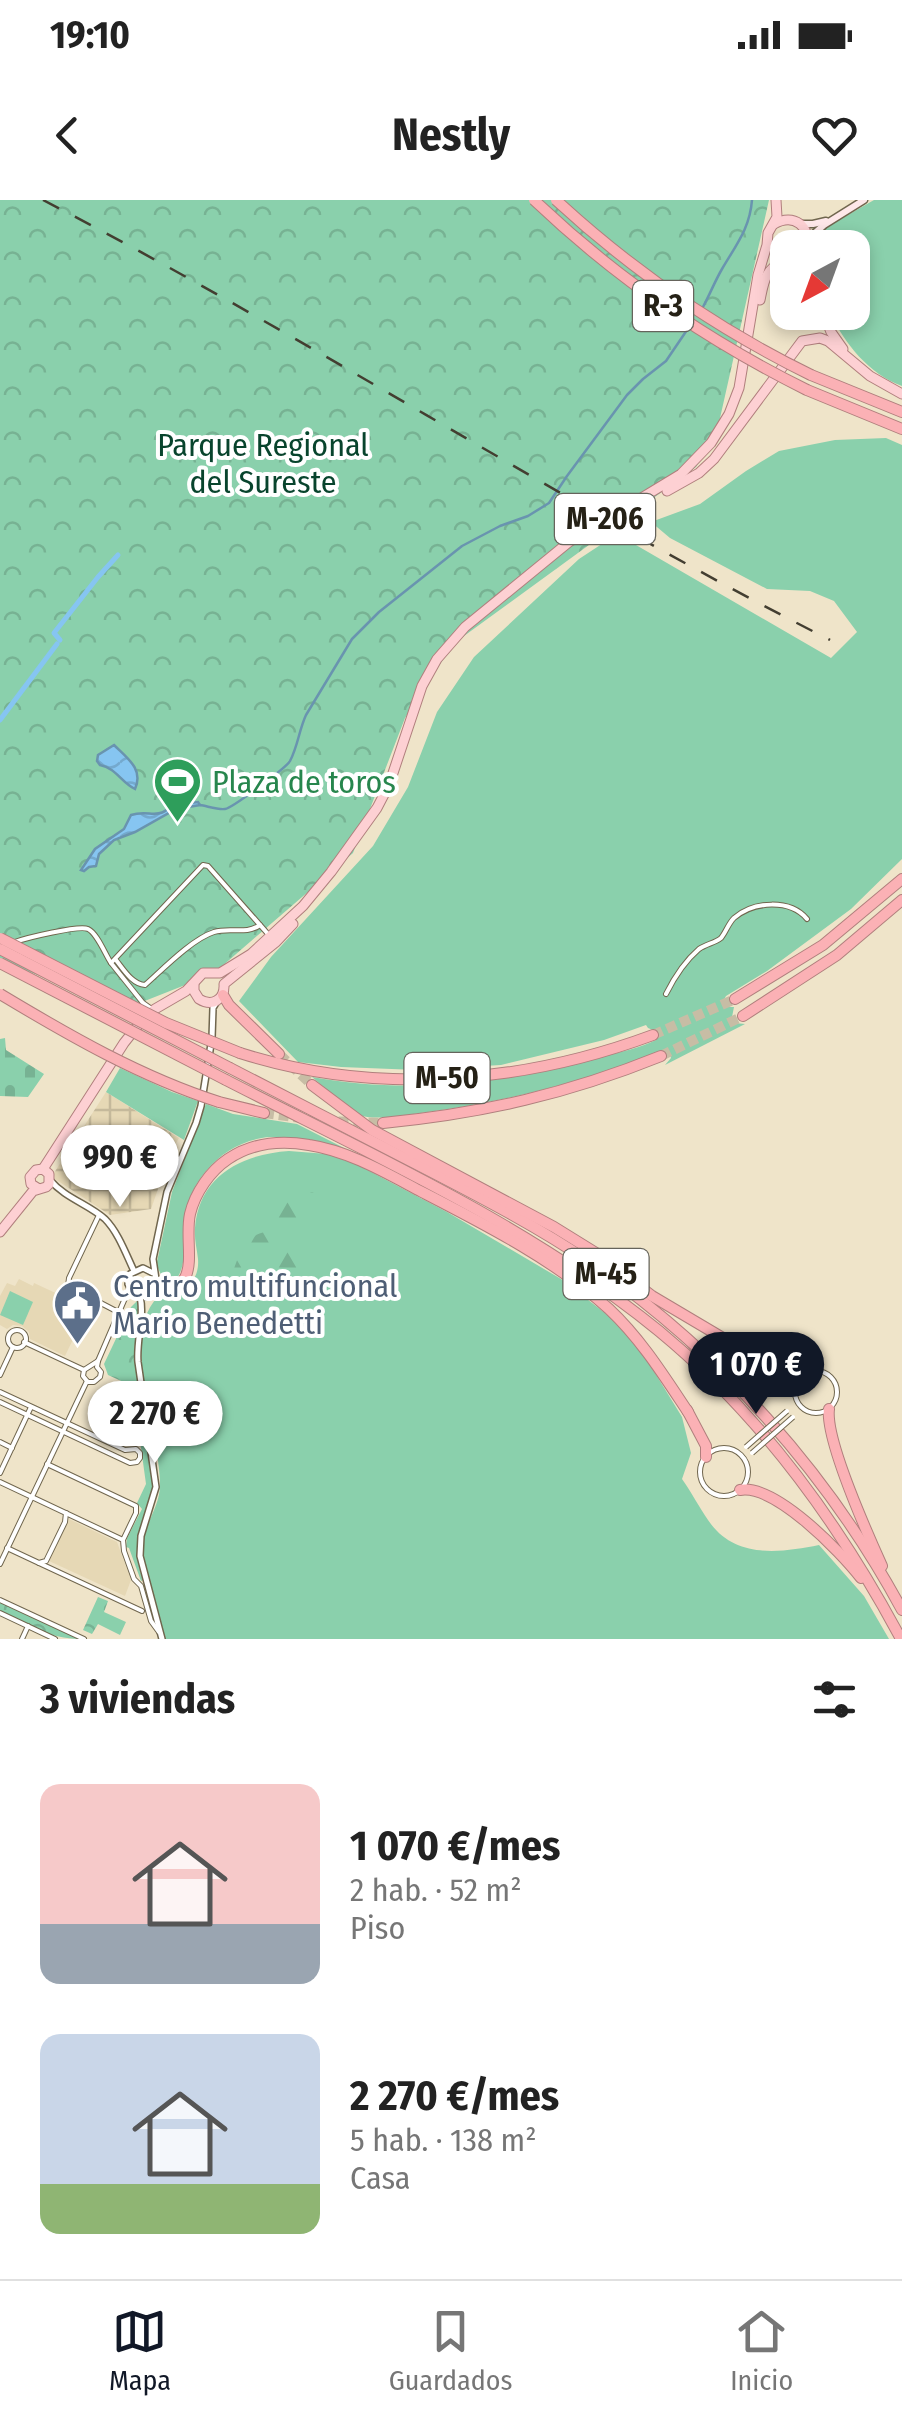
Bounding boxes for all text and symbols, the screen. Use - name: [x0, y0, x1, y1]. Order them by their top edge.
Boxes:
- text: 19:10: [50, 12, 130, 58]
- icon: back: [40, 108, 95, 163]
- text: Nestly: [392, 108, 510, 162]
- icon: heart: [807, 108, 862, 163]
- north arrow: [770, 230, 870, 330]
- map controls: [770, 230, 870, 330]
- road number: R-3: [633, 281, 693, 331]
- park label: Parque Regional del Sureste: [157, 426, 369, 501]
- road number: M-206: [555, 494, 655, 544]
- sports icon: Plaza de toros: [151, 756, 203, 824]
- place label: Plaza de toros: [212, 763, 396, 801]
- road number: M-50: [404, 1053, 490, 1103]
- pin: 990 €: [50, 1125, 190, 1210]
- text: 990 €: [83, 1138, 157, 1176]
- road number: M-45: [564, 1249, 648, 1299]
- place label: Centro multifuncional Mario Benedetti: [113, 1267, 397, 1342]
- public building icon: Centro multifuncional Mario Benedetti: [52, 1278, 104, 1346]
- pin: 1 070 €: [664, 1332, 848, 1417]
- text: 1 070 €: [710, 1345, 802, 1383]
- pin: 2 270 €: [63, 1381, 247, 1466]
- text: 2 270 €: [110, 1394, 200, 1432]
- icon: filters: [807, 1672, 862, 1727]
- text: 3 viviendas: [40, 1674, 235, 1724]
- text: 1 070 €/mes: [350, 1821, 561, 1871]
- icon: home: [120, 1824, 240, 1944]
- text: 2 hab. · 52 m²: [350, 1871, 522, 1909]
- text: Piso: [350, 1909, 405, 1947]
- text: 2 270 €/mes: [350, 2071, 559, 2121]
- icon: home: [120, 2074, 240, 2194]
- text: 5 hab. · 138 m²: [350, 2121, 537, 2159]
- text: Casa: [350, 2159, 411, 2197]
- tab: Mapa: [109, 2304, 171, 2397]
- tab: Guardados: [389, 2304, 512, 2397]
- tab: Inicio: [730, 2304, 793, 2397]

